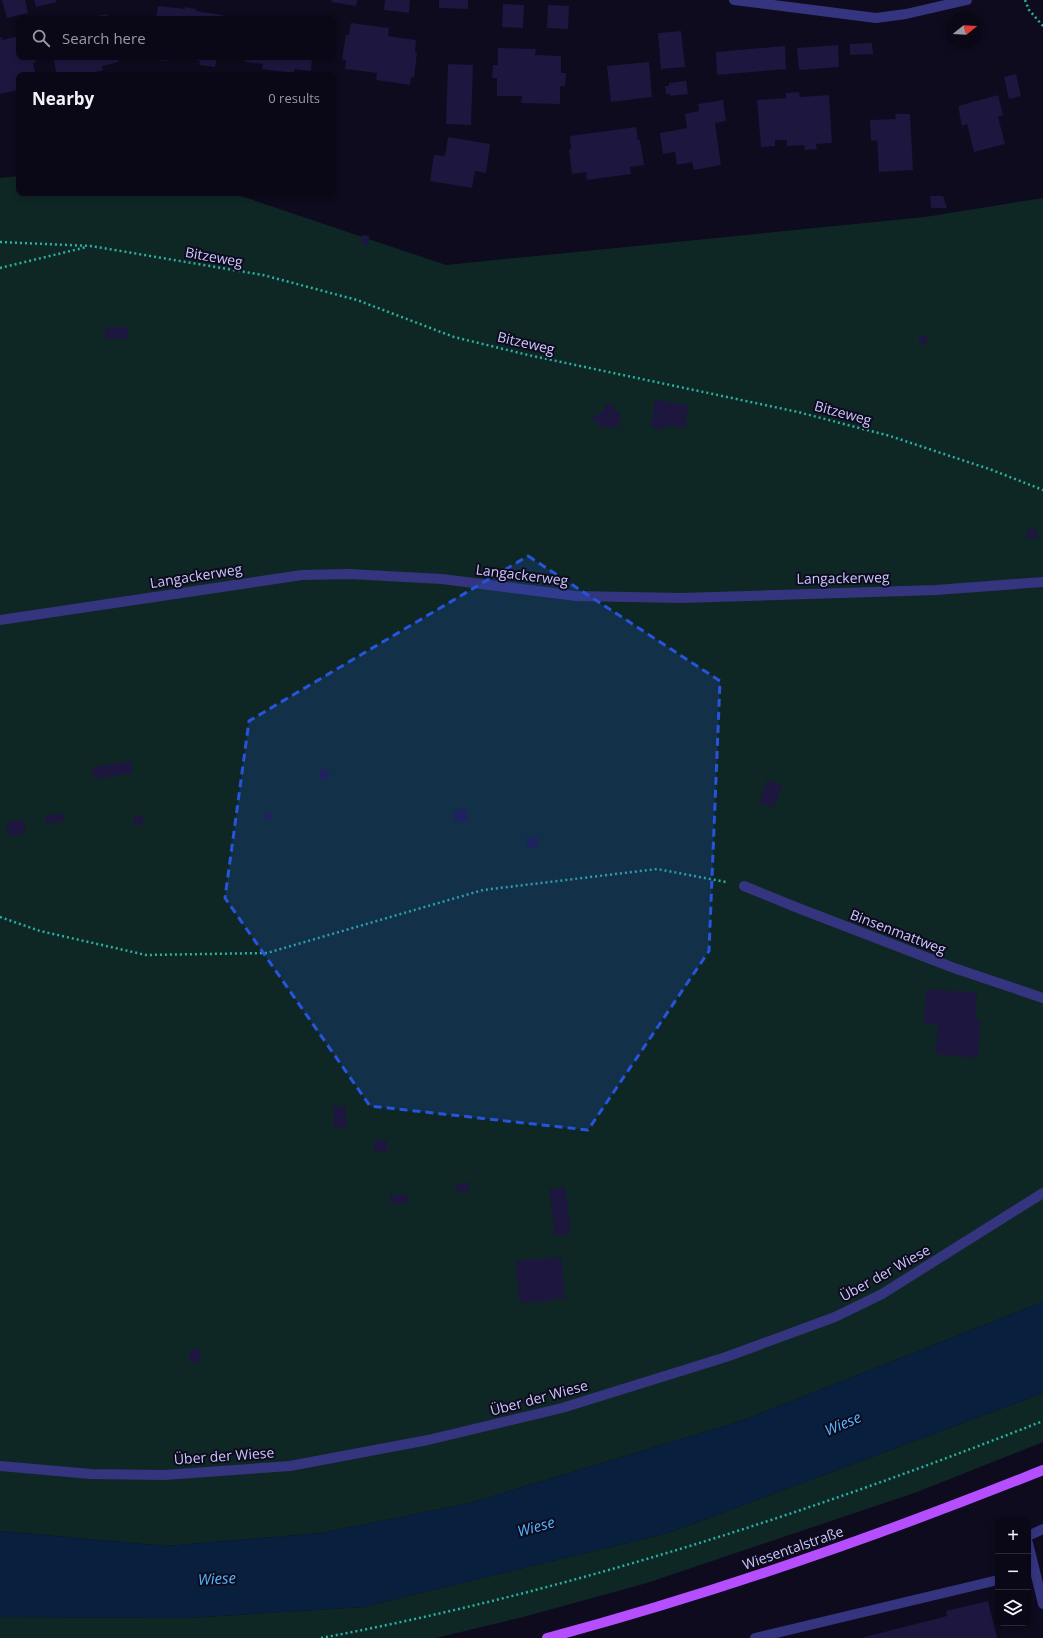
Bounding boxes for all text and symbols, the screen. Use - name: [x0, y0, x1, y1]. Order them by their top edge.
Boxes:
- north arrow: [947, 12, 983, 48]
- search box: [16, 16, 336, 60]
- icon: search: [30, 27, 52, 49]
- text: Search here: [62, 28, 146, 48]
- text: Nearby: [32, 87, 94, 110]
- text: 0 results: [268, 89, 320, 107]
- street label: Bitzeweg: [184, 242, 245, 271]
- street label: Bitzeweg: [496, 327, 557, 358]
- street label: Bitzeweg: [813, 396, 874, 429]
- street label: Langackerweg: [149, 559, 244, 592]
- street label: Langackerweg: [475, 559, 570, 590]
- street label: Langackerweg: [796, 567, 890, 588]
- street label: Binsenmattweg: [847, 905, 949, 959]
- street label: Über der Wiese: [836, 1240, 933, 1305]
- street label: Über der Wiese: [488, 1375, 590, 1420]
- water label: Wiese: [821, 1406, 864, 1440]
- street label: Über der Wiese: [173, 1443, 275, 1468]
- water label: Wiese: [515, 1511, 557, 1541]
- map controls: [995, 1518, 1031, 1626]
- button: +: [995, 1518, 1031, 1554]
- street label: Wiesentalstraße: [740, 1521, 846, 1574]
- button: −: [995, 1554, 1031, 1590]
- water label: Wiese: [197, 1567, 237, 1589]
- button: layers: [995, 1590, 1031, 1626]

